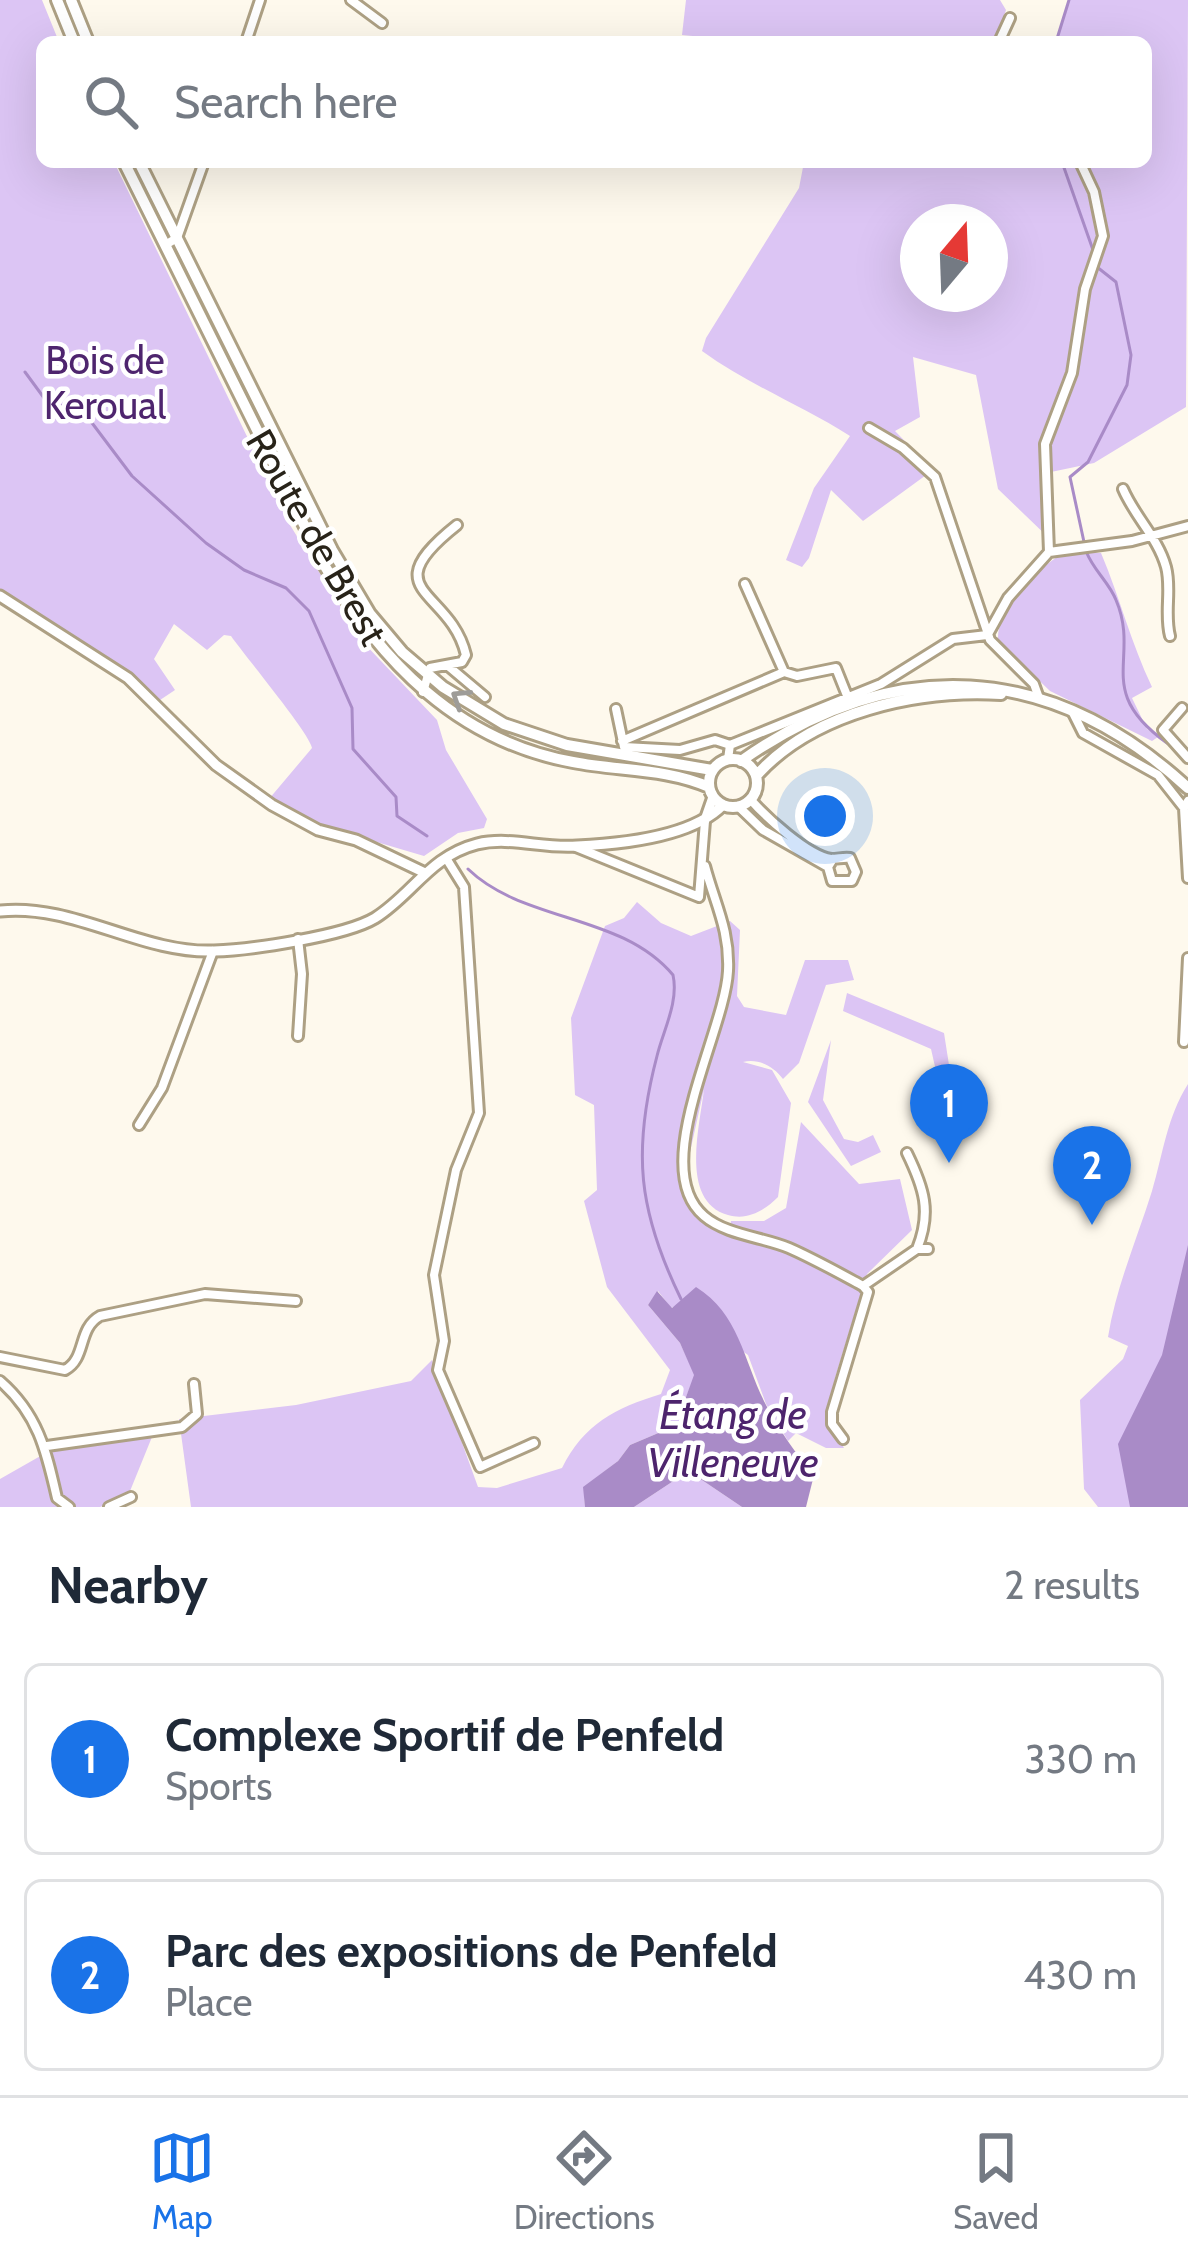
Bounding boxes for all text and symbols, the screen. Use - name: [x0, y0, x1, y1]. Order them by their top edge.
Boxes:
- search box: [36, 36, 1152, 168]
- icon: search: [78, 69, 144, 135]
- text: Search here: [174, 75, 398, 129]
- north arrow: [900, 204, 1008, 312]
- park label: Bois de Keroual: [44, 336, 166, 429]
- street label: Route de Brest: [236, 421, 398, 653]
- one-way arrow: [452, 690, 474, 712]
- your location: [795, 786, 855, 846]
- pin: 1: [910, 1064, 988, 1163]
- pin: 2: [1053, 1126, 1131, 1225]
- water label: Étang de Villeneuve: [647, 1388, 819, 1488]
- text: Nearby: [48, 1554, 208, 1616]
- text: 2 results: [1004, 1561, 1140, 1609]
- text: Complexe Sportif de Penfeld: [165, 1708, 724, 1762]
- text: 1: [83, 1735, 97, 1783]
- text: 330 m: [1025, 1735, 1137, 1783]
- text: Sports: [165, 1762, 272, 1810]
- text: Parc des expositions de Penfeld: [165, 1924, 778, 1978]
- text: 2: [80, 1951, 100, 1999]
- text: 430 m: [1023, 1951, 1137, 1999]
- text: Place: [165, 1978, 252, 2026]
- tab: Map: [149, 2125, 215, 2237]
- tab: Directions: [514, 2125, 655, 2237]
- tab: Saved: [953, 2125, 1039, 2237]

